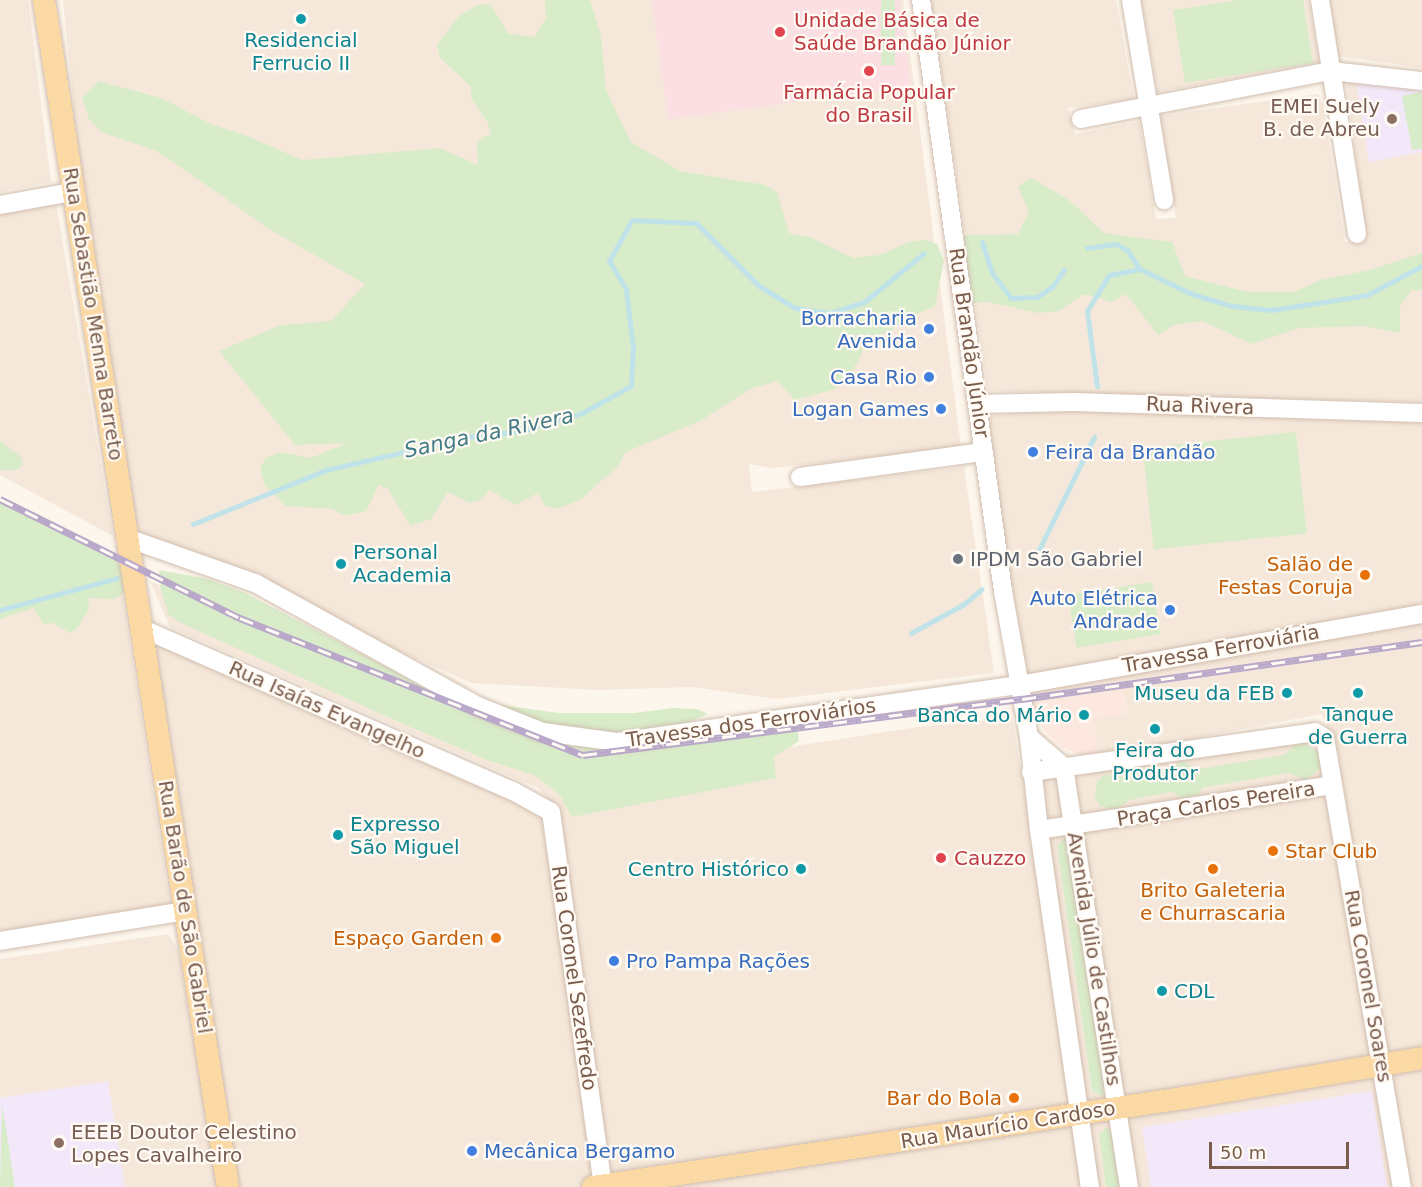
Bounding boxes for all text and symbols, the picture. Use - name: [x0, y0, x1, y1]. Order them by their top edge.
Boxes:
- place label: Unidade Básica de Saúde Brandão Júnior: [794, 8, 1011, 55]
- marker: Residencial Ferrucio II: [294, 12, 308, 26]
- marker: Unidade Básica de Saúde Brandão Júnior: [771, 23, 789, 41]
- place label: Residencial Ferrucio II: [244, 28, 358, 75]
- marker: Farmácia Popular do Brasil: [862, 64, 876, 78]
- place label: Farmácia Popular do Brasil: [783, 81, 955, 128]
- place label: EMEI Suely B. de Abreu: [1263, 95, 1380, 142]
- marker: EMEI Suely B. de Abreu: [1385, 112, 1399, 126]
- street label: Rua Sebastião Menna Barreto: [58, 166, 128, 462]
- street label: Rua Brandão Júnior: [944, 246, 994, 440]
- place label: Borracharia Avenida: [801, 306, 917, 353]
- marker: Borracharia Avenida: [922, 322, 936, 336]
- place label: Casa Rio: [830, 365, 917, 389]
- marker: Casa Rio: [922, 370, 936, 384]
- street label: Rua Rivera: [1145, 392, 1255, 420]
- place label: Logan Games: [792, 397, 929, 421]
- marker: Logan Games: [934, 402, 948, 416]
- water label: Sanga da Rivera: [402, 403, 576, 463]
- place label: Feira da Brandão: [1045, 440, 1215, 464]
- marker: Feira da Brandão: [1026, 445, 1040, 459]
- place label: Personal Academia: [353, 540, 452, 587]
- place label: IPDM São Gabriel: [970, 547, 1143, 571]
- marker: IPDM São Gabriel: [951, 552, 965, 566]
- place label: Salão de Festas Coruja: [1218, 552, 1353, 599]
- marker: Personal Academia: [334, 557, 348, 571]
- marker: Salão de Festas Coruja: [1358, 568, 1372, 582]
- place label: Auto Elétrica Andrade: [1030, 586, 1158, 633]
- marker: Auto Elétrica Andrade: [1163, 603, 1177, 617]
- street label: Travessa Ferroviária: [1121, 620, 1321, 678]
- street label: Rua Isaías Evangelho: [225, 656, 429, 764]
- place label: Museu da FEB: [1134, 681, 1275, 705]
- marker: Museu da FEB: [1280, 686, 1294, 700]
- marker: Tanque de Guerra: [1351, 686, 1365, 700]
- street label: Travessa dos Ferroviários: [625, 694, 877, 752]
- place label: Tanque de Guerra: [1308, 702, 1408, 749]
- place label: Banca do Mário: [917, 703, 1072, 727]
- marker: Banca do Mário: [1077, 708, 1091, 722]
- marker: Feira do Produtor: [1148, 722, 1162, 736]
- place label: Feira do Produtor: [1112, 738, 1198, 785]
- street label: Praça Carlos Pereira: [1115, 776, 1317, 832]
- street label: Rua Barão de São Gabriel: [153, 779, 217, 1035]
- place label: Expresso São Miguel: [350, 812, 460, 859]
- marker: Expresso São Miguel: [331, 828, 345, 842]
- street label: Avenida Júlio de Castilhos: [1062, 830, 1126, 1088]
- place label: Star Club: [1285, 839, 1377, 863]
- marker: Star Club: [1266, 844, 1280, 858]
- place label: Cauzzo: [954, 846, 1026, 870]
- marker: Cauzzo: [932, 849, 950, 867]
- place label: Centro Histórico: [628, 857, 789, 881]
- marker: Centro Histórico: [794, 862, 808, 876]
- marker: Brito Galeteria e Churrascaria: [1206, 862, 1220, 876]
- street label: Rua Coronel Sezefredo: [546, 864, 602, 1092]
- place label: Brito Galeteria e Churrascaria: [1140, 879, 1286, 926]
- street label: Rua Coronel Soares: [1339, 888, 1397, 1084]
- place label: Espaço Garden: [333, 926, 484, 950]
- marker: Espaço Garden: [489, 931, 503, 945]
- place label: Pro Pampa Rações: [626, 949, 810, 973]
- marker: Pro Pampa Rações: [607, 954, 621, 968]
- place label: CDL: [1174, 979, 1215, 1003]
- marker: CDL: [1155, 984, 1169, 998]
- place label: Bar do Bola: [886, 1086, 1002, 1110]
- marker: Bar do Bola: [1007, 1091, 1021, 1105]
- street label: Rua Maurício Cardoso: [899, 1096, 1117, 1154]
- place label: EEEB Doutor Celestino Lopes Cavalheiro: [71, 1120, 297, 1167]
- scale bar: [1212, 1130, 1352, 1168]
- marker: EEEB Doutor Celestino Lopes Cavalheiro: [52, 1136, 66, 1150]
- place label: Mecânica Bergamo: [484, 1139, 675, 1163]
- text: 50 m: [1220, 1142, 1266, 1163]
- marker: Mecânica Bergamo: [465, 1144, 479, 1158]

